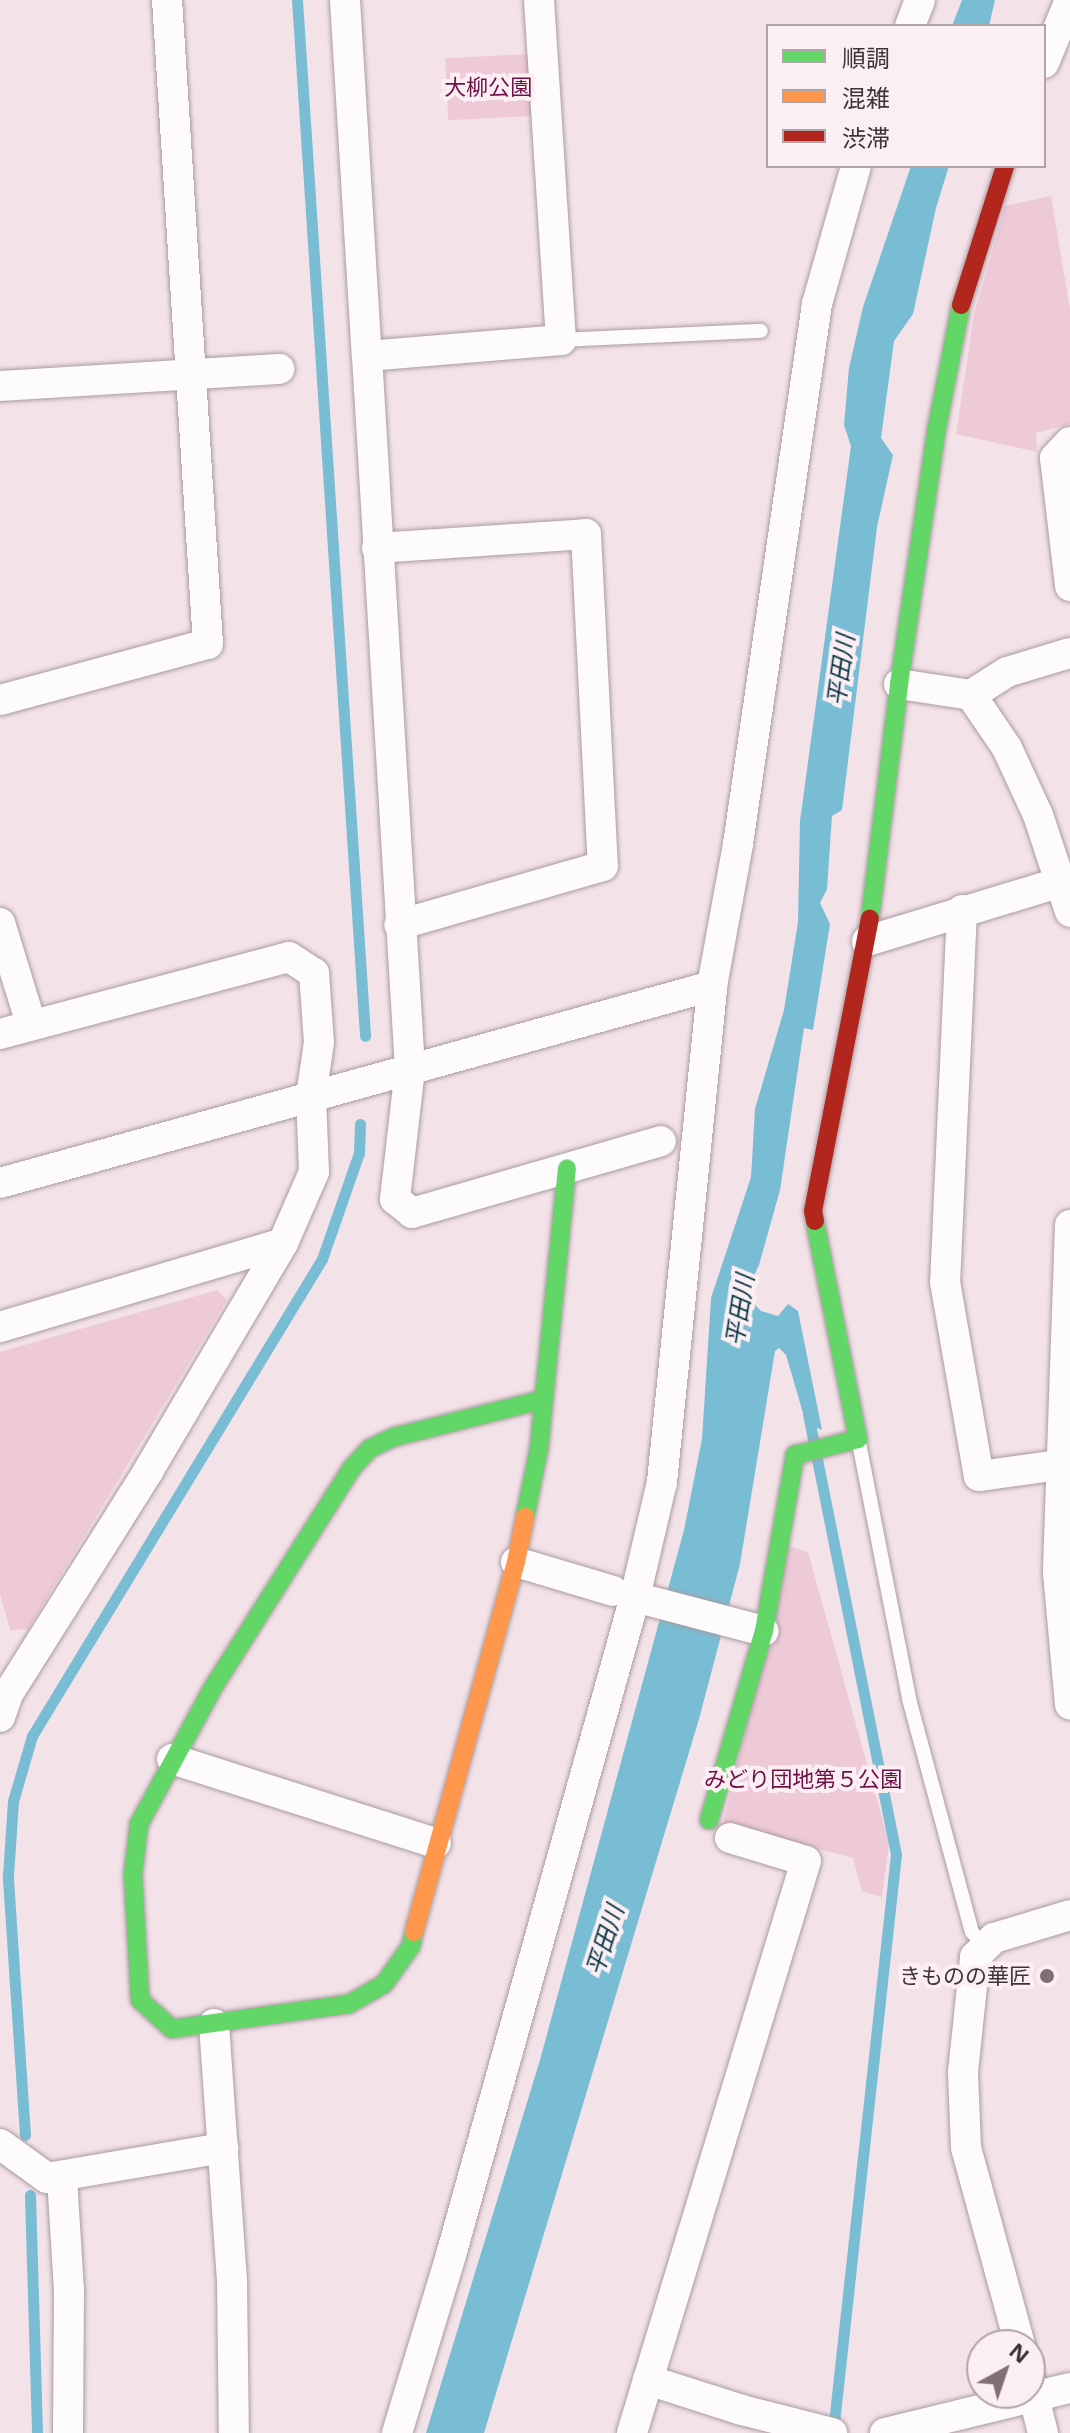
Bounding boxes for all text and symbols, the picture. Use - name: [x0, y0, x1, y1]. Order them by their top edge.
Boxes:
- legend: [766, 24, 1046, 168]
- text: 順調: [842, 41, 890, 74]
- park label: 大柳公園: [444, 74, 532, 100]
- text: 混雑: [842, 81, 890, 114]
- text: 渋滞: [842, 121, 890, 154]
- water label: 平田川: [821, 632, 859, 708]
- water label: 平田川: [719, 1272, 759, 1348]
- park label: みどり団地第５公園: [704, 1766, 902, 1792]
- water label: 平田川: [579, 1901, 629, 1979]
- place label: きものの華匠: [899, 1963, 1031, 1989]
- marker: きものの華匠: [1038, 1967, 1056, 1985]
- north arrow: [966, 2329, 1046, 2409]
- text: N: [1004, 2335, 1037, 2369]

